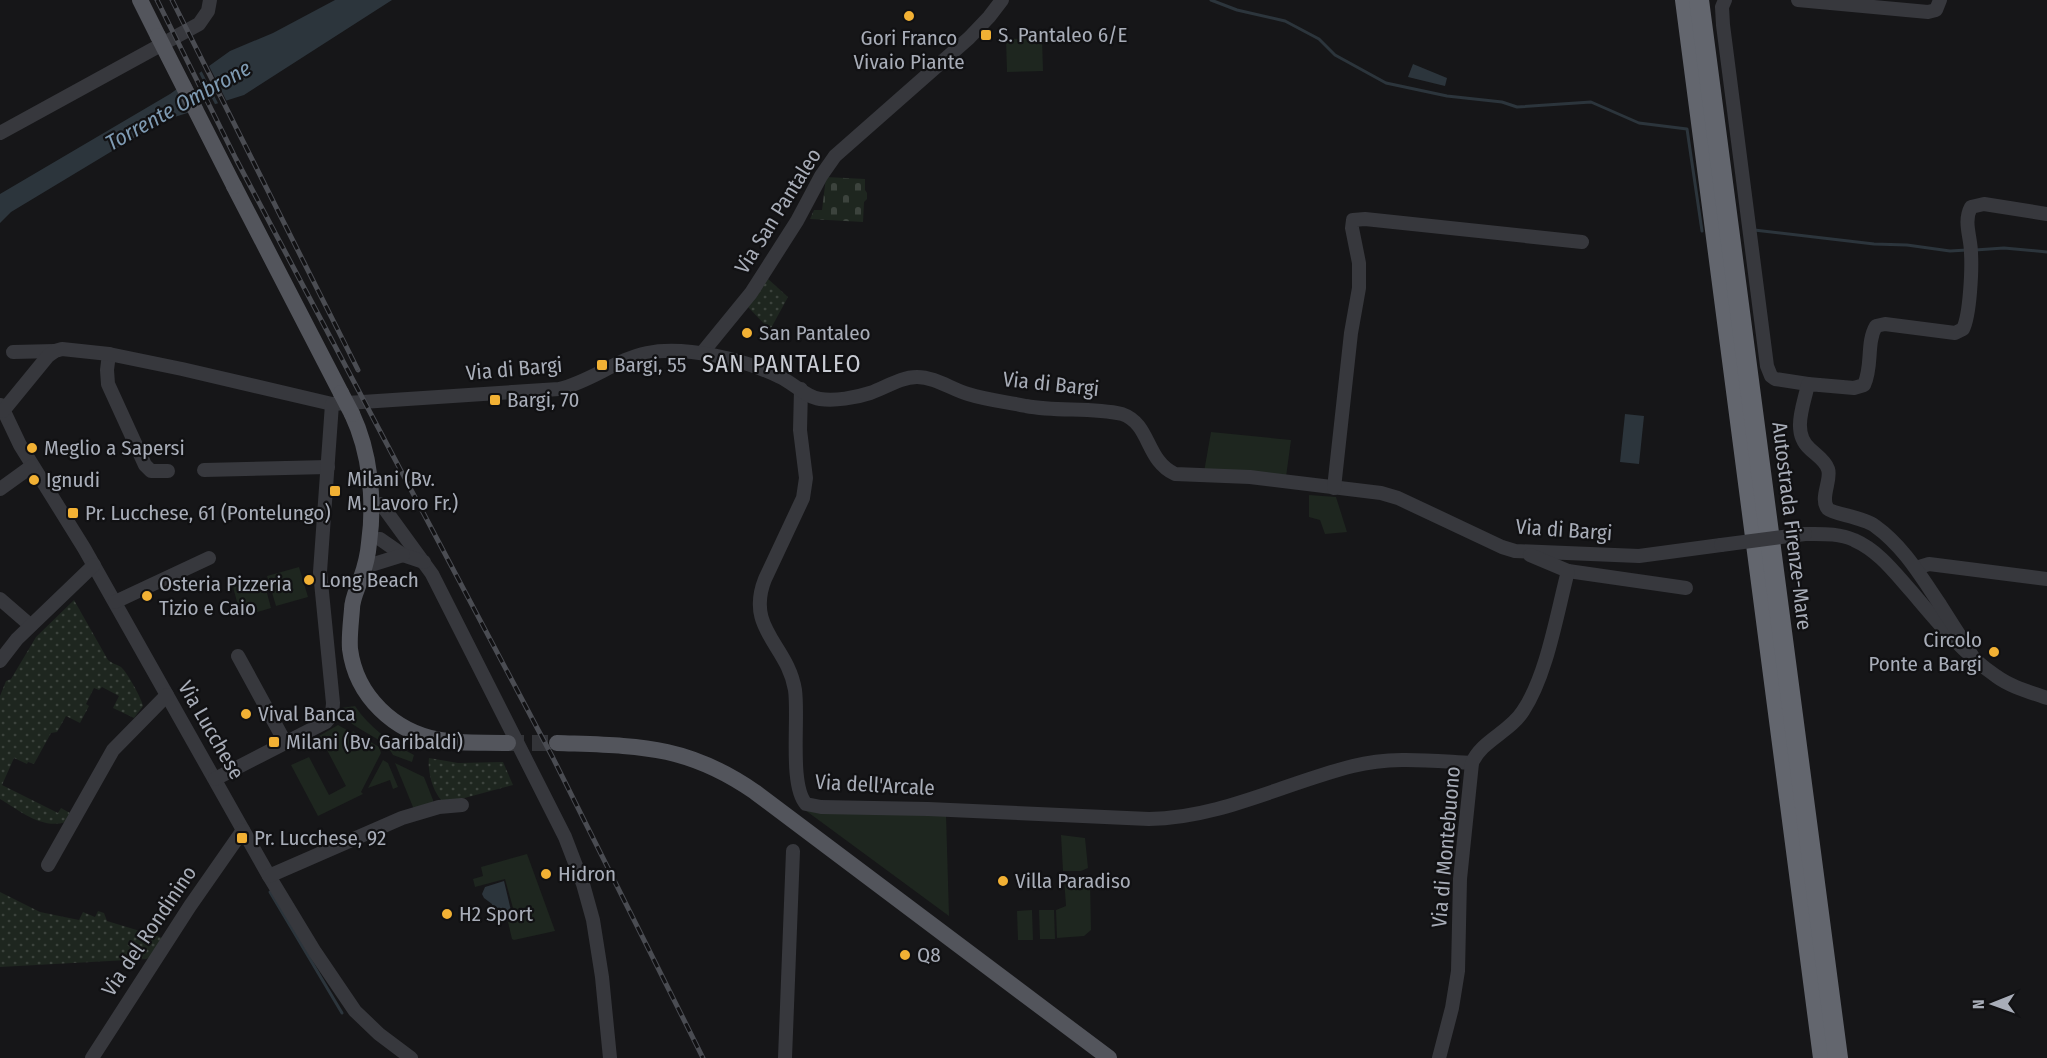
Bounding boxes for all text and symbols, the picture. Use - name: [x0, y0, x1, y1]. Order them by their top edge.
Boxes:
- marker: Gori Franco Vivaio Piante: [902, 9, 916, 23]
- place label: S. Pantaleo 6/E: [998, 22, 1127, 48]
- place label: Gori Franco Vivaio Piante: [853, 25, 965, 75]
- marker: S. Pantaleo 6/E: [979, 28, 993, 42]
- water label: Torrente Ombrone: [101, 54, 256, 156]
- street label: Via San Pantaleo: [729, 144, 827, 278]
- place label: San Pantaleo: [759, 320, 871, 346]
- marker: San Pantaleo: [740, 326, 754, 340]
- district label: SAN PANTALEO: [702, 350, 862, 378]
- street label: Via di Bargi: [465, 352, 563, 386]
- place label: Bargi, 55: [614, 352, 686, 378]
- marker: Bargi, 55: [595, 358, 609, 372]
- street label: Via di Bargi: [1002, 366, 1100, 402]
- place label: Bargi, 70: [507, 387, 580, 413]
- marker: Bargi, 70: [488, 393, 502, 407]
- street label: Autostrada Firenze-Mare: [1766, 420, 1818, 632]
- place label: Meglio a Sapersi: [44, 435, 185, 461]
- marker: Meglio a Sapersi: [25, 441, 39, 455]
- place label: Milani (Bv. M. Lavoro Fr.): [347, 466, 458, 516]
- place label: Ignudi: [46, 467, 100, 493]
- marker: Ignudi: [27, 473, 41, 487]
- marker: Milani (Bv. M. Lavoro Fr.): [328, 484, 342, 498]
- place label: Pr. Lucchese, 61 (Pontelungo): [85, 500, 331, 526]
- marker: Pr. Lucchese, 61 (Pontelungo): [66, 506, 80, 520]
- street label: Via di Bargi: [1515, 514, 1613, 546]
- place label: Long Beach: [321, 567, 419, 593]
- place label: Osteria Pizzeria Tizio e Caio: [159, 571, 292, 621]
- marker: Long Beach: [302, 573, 316, 587]
- marker: Osteria Pizzeria Tizio e Caio: [140, 589, 154, 603]
- place label: Circolo Ponte a Bargi: [1868, 627, 1982, 677]
- marker: Circolo Ponte a Bargi: [1987, 645, 2001, 659]
- street label: Via Lucchese: [172, 676, 250, 784]
- place label: Vival Banca: [258, 701, 356, 727]
- marker: Vival Banca: [239, 707, 253, 721]
- place label: Milani (Bv. Garibaldi): [286, 729, 463, 755]
- marker: Milani (Bv. Garibaldi): [267, 735, 281, 749]
- street label: Via di Montebuono: [1426, 765, 1466, 929]
- street label: Via dell'Arcale: [815, 769, 935, 801]
- place label: Pr. Lucchese, 92: [254, 825, 386, 851]
- marker: Pr. Lucchese, 92: [235, 831, 249, 845]
- street label: Via del Rondinino: [96, 861, 202, 1001]
- place label: Hidron: [558, 861, 616, 887]
- marker: Hidron: [539, 867, 553, 881]
- place label: Villa Paradiso: [1015, 868, 1131, 894]
- marker: Villa Paradiso: [996, 874, 1010, 888]
- place label: H2 Sport: [459, 901, 533, 927]
- marker: H2 Sport: [440, 907, 454, 921]
- place label: Q8: [917, 942, 941, 968]
- marker: Q8: [898, 948, 912, 962]
- north arrow: [1963, 974, 2023, 1034]
- text: N: [1969, 999, 1988, 1009]

